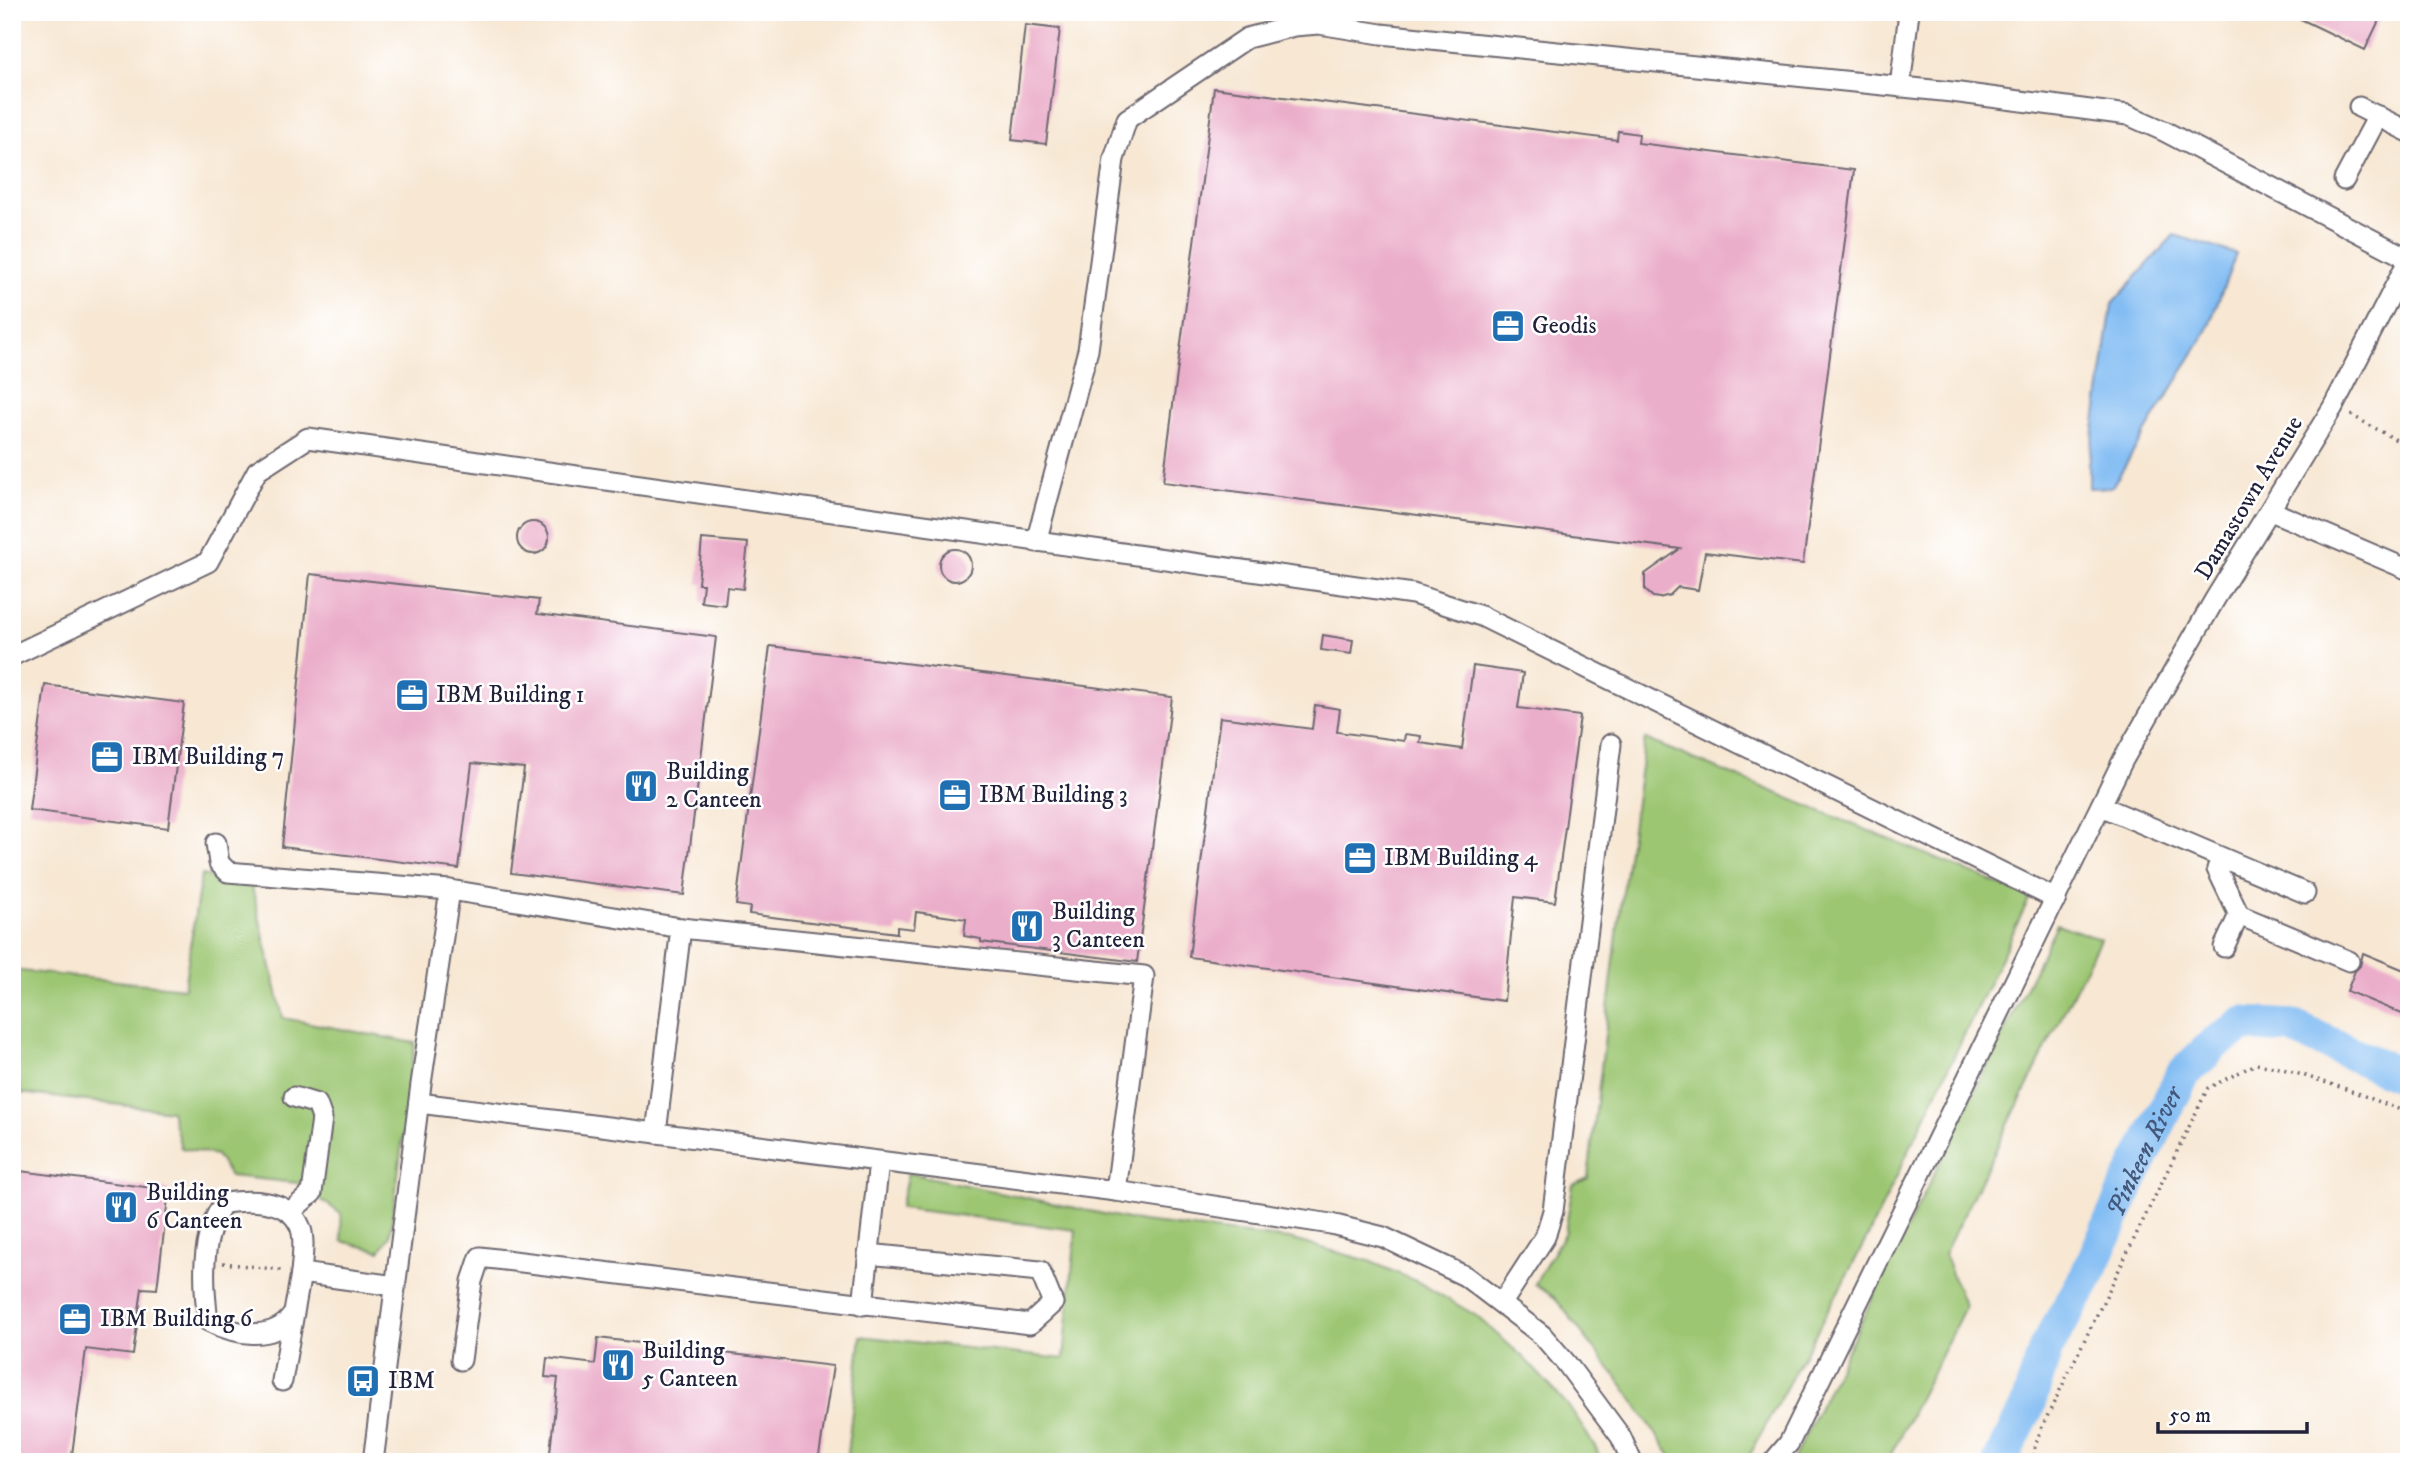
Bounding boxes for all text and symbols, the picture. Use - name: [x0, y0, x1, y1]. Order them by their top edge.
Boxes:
- office icon: Geodis: [1489, 307, 1527, 345]
- place label: Geodis: [1532, 311, 1597, 341]
- street label: Damastown Avenue: [2188, 411, 2310, 585]
- office icon: IBM Building 1: [393, 676, 431, 714]
- place label: IBM Building 1: [436, 680, 585, 710]
- office icon: IBM Building 7: [88, 738, 126, 776]
- place label: IBM Building 7: [132, 742, 285, 772]
- place label: Building 2 Canteen: [666, 757, 762, 815]
- restaurant icon: Building 2 Canteen: [622, 767, 660, 805]
- office icon: IBM Building 3: [936, 776, 974, 814]
- place label: IBM Building 3: [979, 780, 1128, 810]
- office icon: IBM Building 4: [1341, 839, 1379, 877]
- place label: IBM Building 4: [1384, 843, 1539, 873]
- place label: Building 3 Canteen: [1052, 897, 1145, 955]
- restaurant icon: Building 3 Canteen: [1008, 907, 1046, 945]
- water label: Pinkeen River: [2099, 1080, 2191, 1222]
- place label: Building 6 Canteen: [146, 1178, 243, 1236]
- restaurant icon: Building 6 Canteen: [102, 1188, 140, 1226]
- office icon: IBM Building 6: [56, 1300, 94, 1338]
- place label: IBM Building 6: [100, 1304, 254, 1334]
- place label: Building 5 Canteen: [642, 1336, 738, 1394]
- restaurant icon: Building 5 Canteen: [599, 1346, 637, 1384]
- bus stop icon: IBM: [344, 1362, 382, 1400]
- place label: IBM: [388, 1366, 435, 1396]
- scale bar: [2158, 1390, 2307, 1434]
- text: 50 m: [2169, 1403, 2211, 1429]

